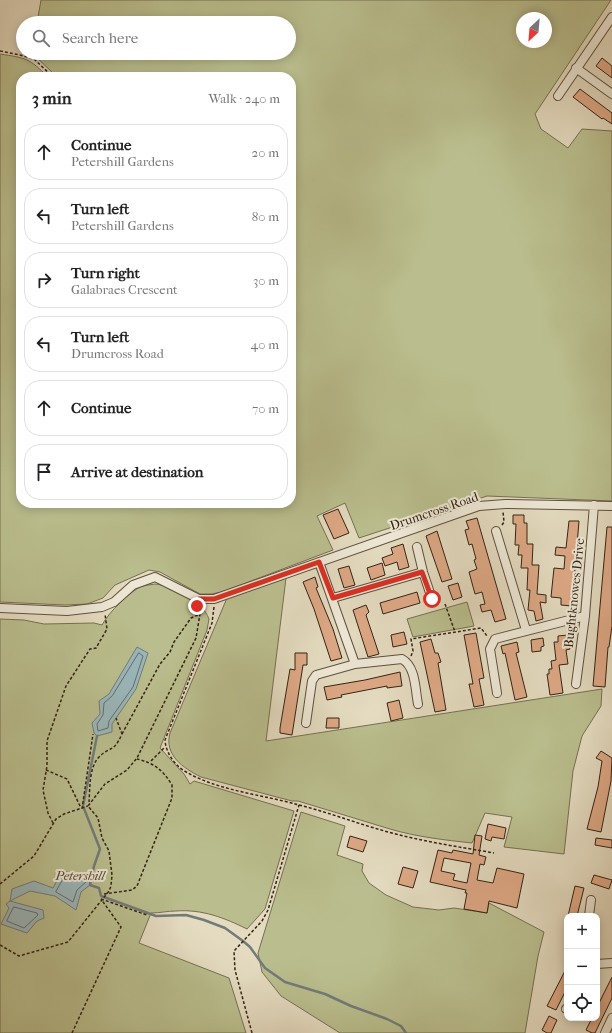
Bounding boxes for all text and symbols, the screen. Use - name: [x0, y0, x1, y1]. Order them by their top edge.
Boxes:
- north arrow: [516, 12, 552, 48]
- search box: [16, 16, 296, 60]
- icon: search: [30, 27, 52, 49]
- text: Search here: [62, 29, 138, 47]
- text: 3 min: [32, 88, 72, 108]
- text: Walk · 240 m: [208, 91, 280, 106]
- text: Continue: [71, 136, 131, 154]
- icon: ahead: [33, 141, 55, 163]
- text: 20 m: [252, 145, 279, 160]
- text: Petershill Gardens: [71, 154, 174, 169]
- text: Turn left: [71, 200, 129, 218]
- icon: left: [33, 205, 55, 227]
- text: 80 m: [252, 209, 279, 224]
- text: Petershill Gardens: [71, 218, 174, 233]
- text: Turn right: [71, 264, 140, 282]
- icon: right: [33, 269, 55, 291]
- text: 30 m: [253, 273, 279, 288]
- text: Galabraes Crescent: [71, 282, 178, 297]
- text: Turn left: [71, 328, 129, 346]
- icon: left: [33, 333, 55, 355]
- text: 40 m: [251, 337, 279, 352]
- text: Drumcross Road: [71, 346, 164, 361]
- icon: ahead: [33, 397, 55, 419]
- text: Continue: [71, 399, 131, 417]
- text: 70 m: [252, 401, 279, 416]
- icon: arrive: [33, 461, 55, 483]
- text: Arrive at destination: [71, 463, 203, 481]
- street label: Drumcross Road: [388, 489, 481, 533]
- street label: Bughtknowes Drive: [561, 537, 587, 649]
- route start: [423, 590, 441, 608]
- route end: [188, 597, 206, 615]
- park label: Petershill: [54, 868, 106, 883]
- map controls: [564, 913, 600, 1021]
- button: +: [564, 913, 600, 949]
- button: −: [564, 949, 600, 985]
- button: locate: [564, 985, 600, 1021]

